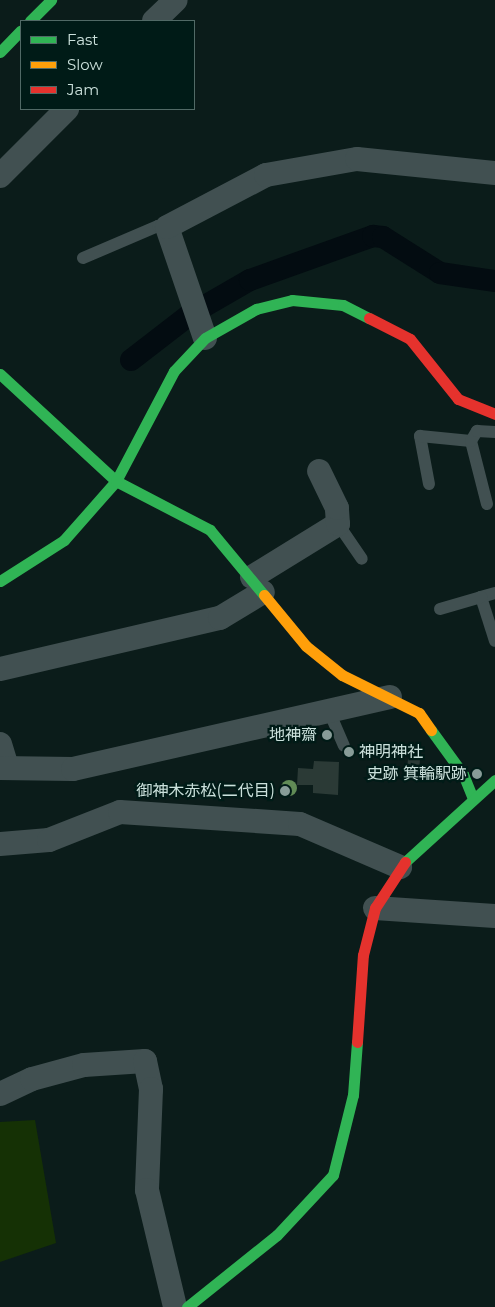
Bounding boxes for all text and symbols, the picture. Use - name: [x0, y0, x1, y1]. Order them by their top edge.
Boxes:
- legend: [20, 20, 195, 110]
- text: Fast: [67, 30, 98, 49]
- text: Slow: [67, 55, 103, 74]
- text: Jam: [67, 80, 99, 99]
- place label: 地神齋: [269, 725, 317, 745]
- marker: 地神齋: [321, 729, 333, 741]
- place label: 神明神社: [359, 742, 423, 762]
- marker: 神明神社: [343, 746, 355, 758]
- place label: 史跡 箕輪駅跡: [367, 764, 467, 784]
- marker: 史跡 箕輪駅跡: [471, 768, 483, 780]
- place label: 御神木赤松(二代目): [136, 781, 275, 801]
- marker: 御神木赤松(二代目): [279, 785, 291, 797]

